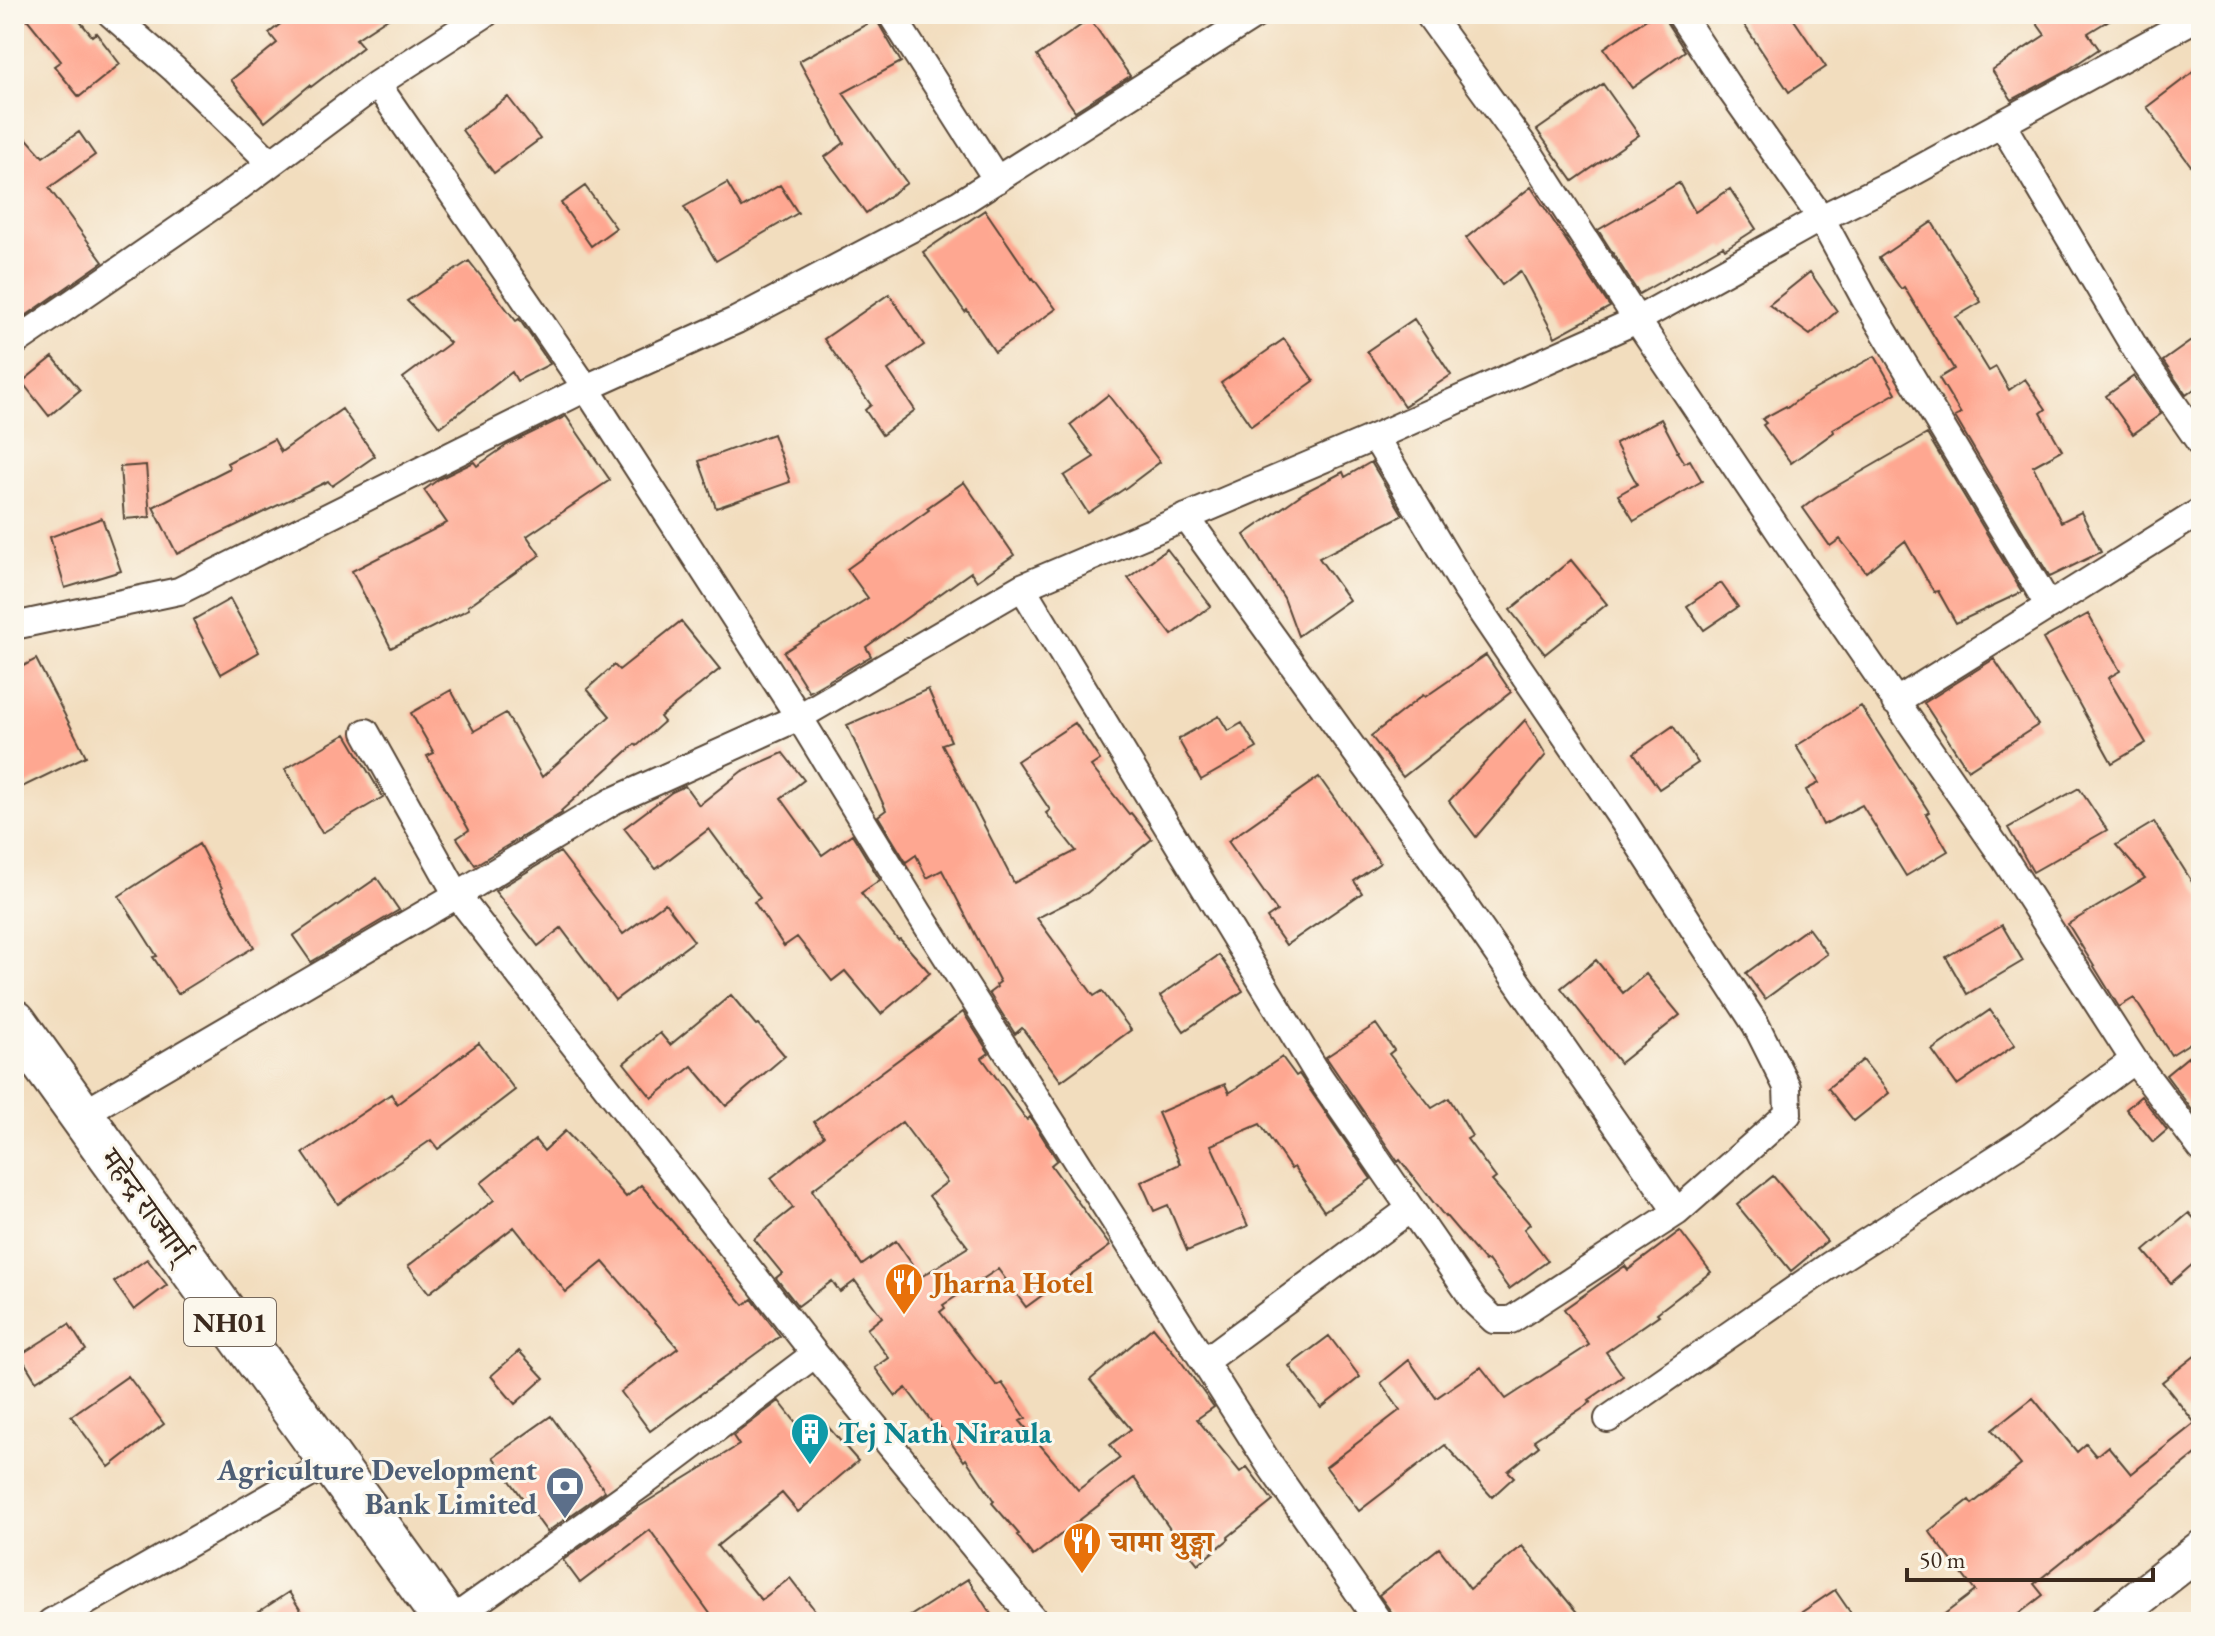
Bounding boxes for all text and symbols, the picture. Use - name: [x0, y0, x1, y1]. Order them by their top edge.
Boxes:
- street label: महेन्द्र राज्मार्ग्: [91, 1139, 203, 1273]
- restaurant icon: Jharna Hotel: [883, 1261, 925, 1316]
- place label: Jharna Hotel: [929, 1263, 1094, 1302]
- road number: NH01: [184, 1298, 276, 1346]
- building icon: Tej Nath Niraula: [789, 1411, 831, 1466]
- place label: Tej Nath Niraula: [838, 1413, 1053, 1452]
- place label: Agriculture Development Bank Limited: [216, 1450, 538, 1523]
- bank icon: Agriculture Development Bank Limited: [544, 1465, 586, 1520]
- restaurant icon: चामा थुङ्मा: [1061, 1520, 1103, 1575]
- place label: चामा थुङ्मा: [1108, 1522, 1216, 1561]
- scale bar: [1907, 1532, 2153, 1582]
- text: 50 m: [1919, 1544, 1966, 1575]

